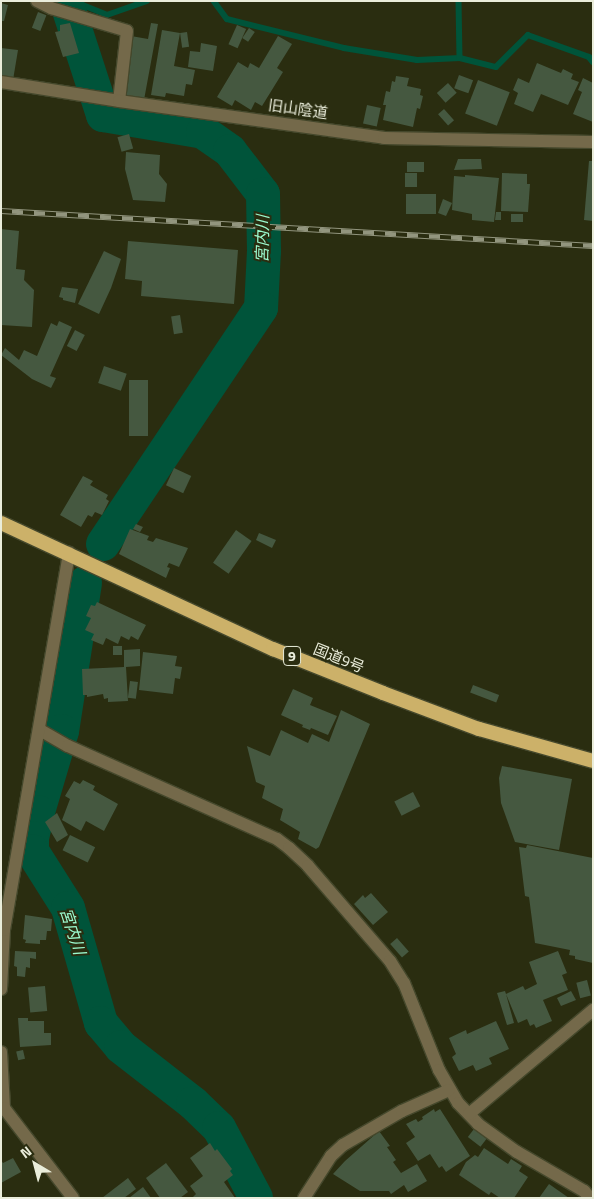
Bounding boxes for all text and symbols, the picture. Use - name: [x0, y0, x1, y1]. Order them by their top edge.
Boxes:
- street label: 旧山陰道: [267, 96, 329, 122]
- water label: 宮内川: [252, 215, 272, 263]
- street label: 国道9号: [311, 640, 367, 676]
- road number: 9: [282, 644, 302, 668]
- water label: 宮内川: [56, 905, 90, 957]
- north arrow: [10, 1139, 60, 1189]
- text: N: [15, 1140, 36, 1163]

